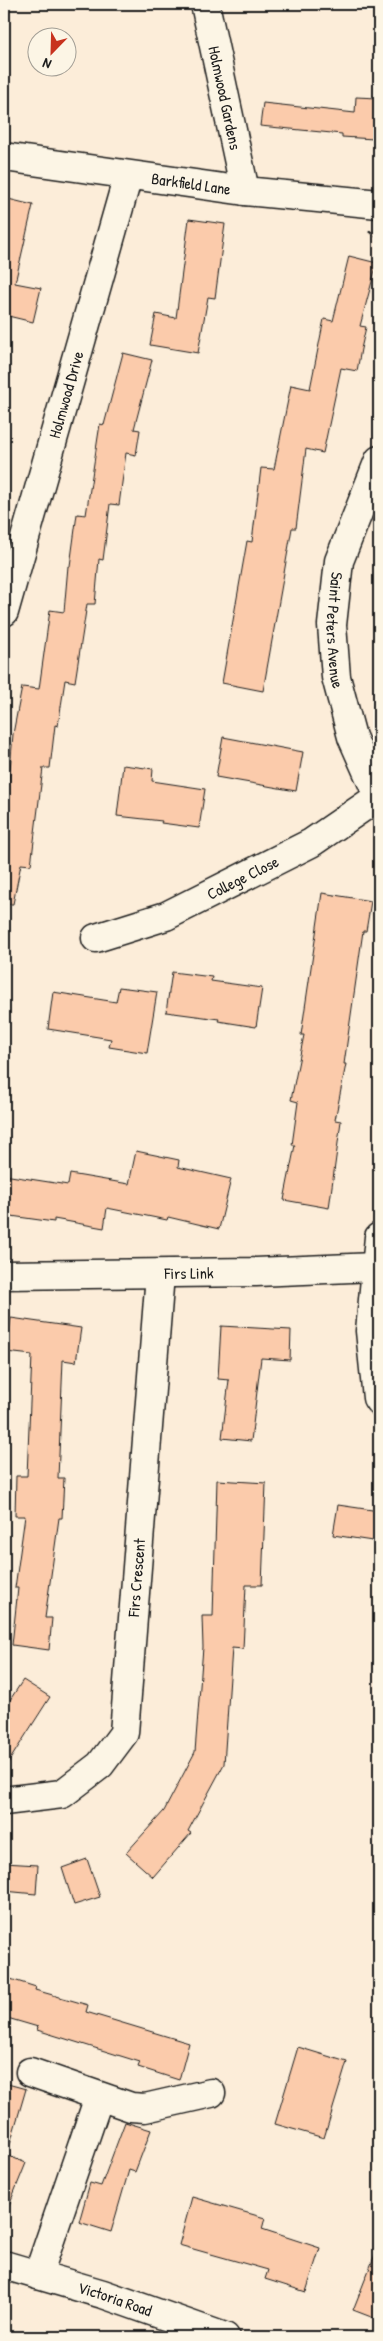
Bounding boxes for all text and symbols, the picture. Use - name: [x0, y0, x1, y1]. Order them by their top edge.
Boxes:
- north arrow: [28, 28, 78, 78]
- street label: Holmwood Gardens: [203, 44, 247, 152]
- text: N: [39, 54, 54, 75]
- street label: Barkfield Lane: [150, 167, 233, 200]
- street label: Holmwood Drive: [43, 348, 89, 441]
- street label: Saint Peters Avenue: [321, 571, 350, 691]
- street label: College Close: [203, 850, 283, 905]
- street label: Firs Link: [163, 1262, 214, 1284]
- street label: Firs Crescent: [122, 1537, 150, 1619]
- street label: Victoria Road: [75, 2276, 155, 2321]

